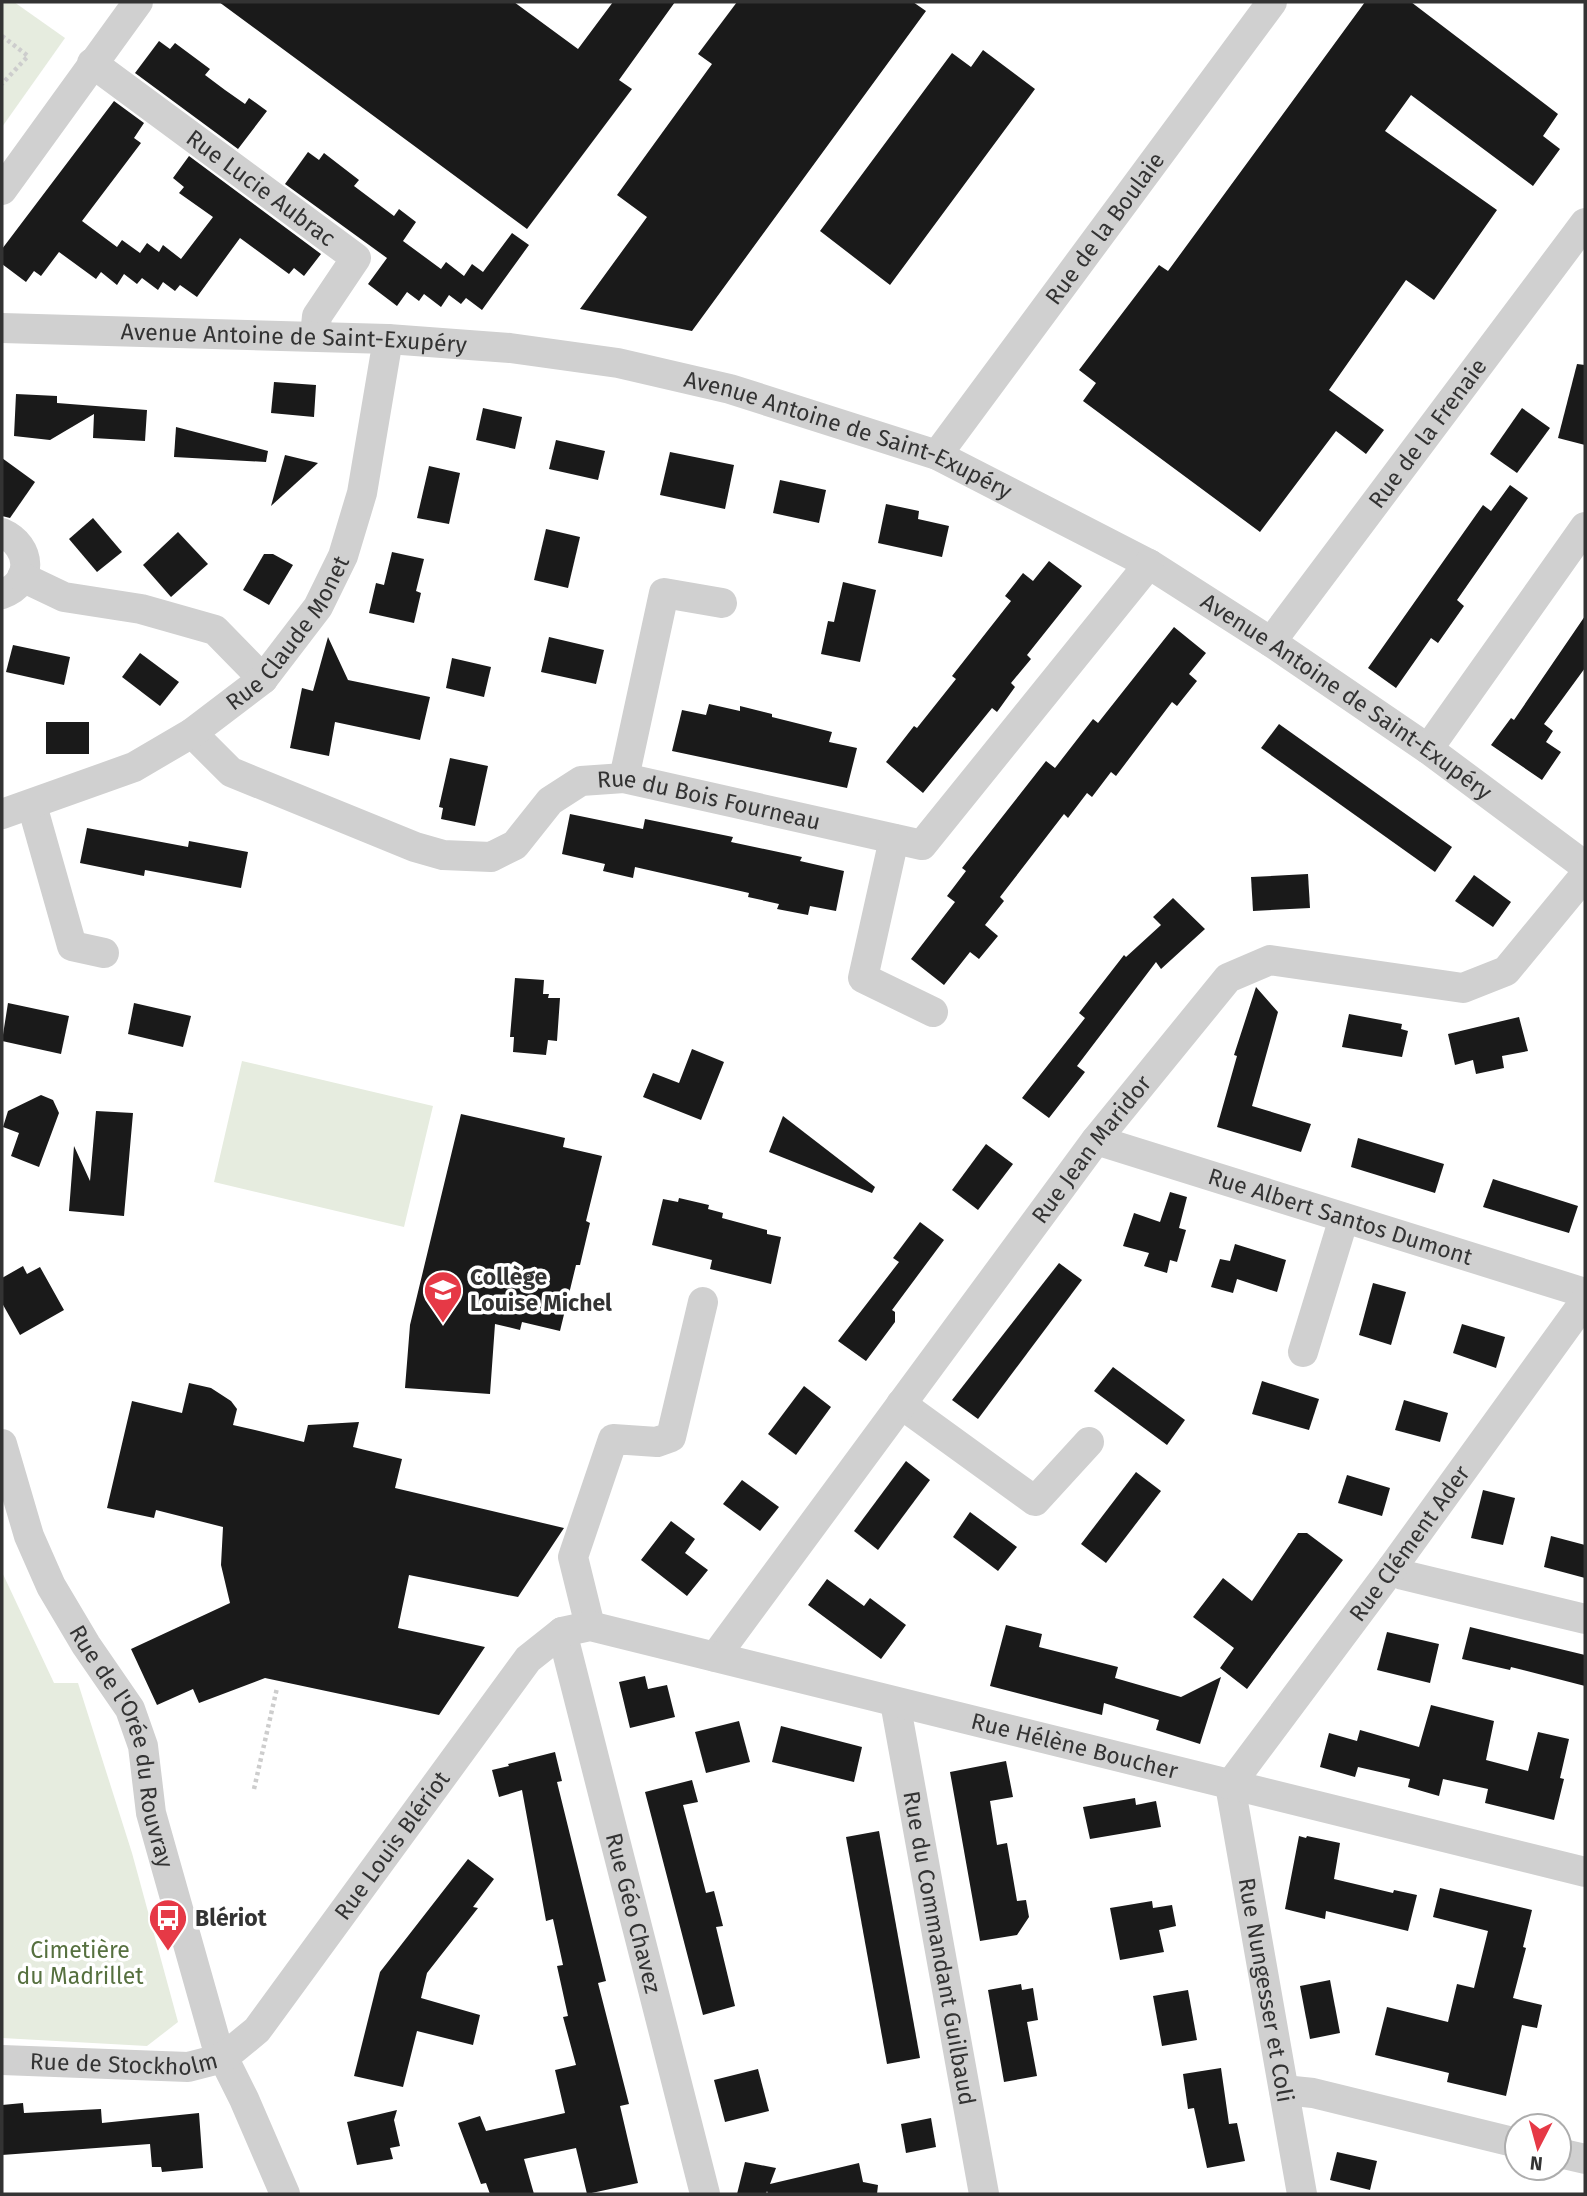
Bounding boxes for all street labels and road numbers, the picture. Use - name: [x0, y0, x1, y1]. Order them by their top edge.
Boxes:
- street label: Rue Lucie Aubrac: [181, 123, 341, 252]
- street label: Rue de la Boulaie: [1039, 147, 1170, 310]
- street label: Avenue Antoine de Saint-Exupéry: [120, 317, 469, 359]
- street label: Rue de la Frenaie: [1362, 353, 1493, 514]
- street label: Avenue Antoine de Saint-Exupéry: [681, 365, 1017, 505]
- street label: Rue Claude Monet: [220, 550, 355, 716]
- street label: Avenue Antoine de Saint-Exupéry: [1196, 587, 1498, 806]
- street label: Rue du Bois Fourneau: [596, 764, 823, 836]
- street label: Rue Jean Maridor: [1025, 1069, 1157, 1229]
- street label: Rue Albert Santos Dumont: [1205, 1162, 1477, 1271]
- street label: Rue Clément Ader: [1343, 1460, 1476, 1627]
- street label: Rue de l'Orée du Rouvray: [63, 1620, 180, 1872]
- street label: Rue Hélène Boucher: [968, 1707, 1181, 1785]
- street label: Rue Louis Blériot: [328, 1765, 456, 1925]
- street label: Rue du Commandant Guilbaud: [897, 1789, 982, 2107]
- street label: Rue Géo Chavez: [600, 1830, 667, 1996]
- street label: Rue Nungesser et Coli: [1233, 1875, 1300, 2104]
- street label: Rue de Stockholm: [29, 2046, 221, 2081]

